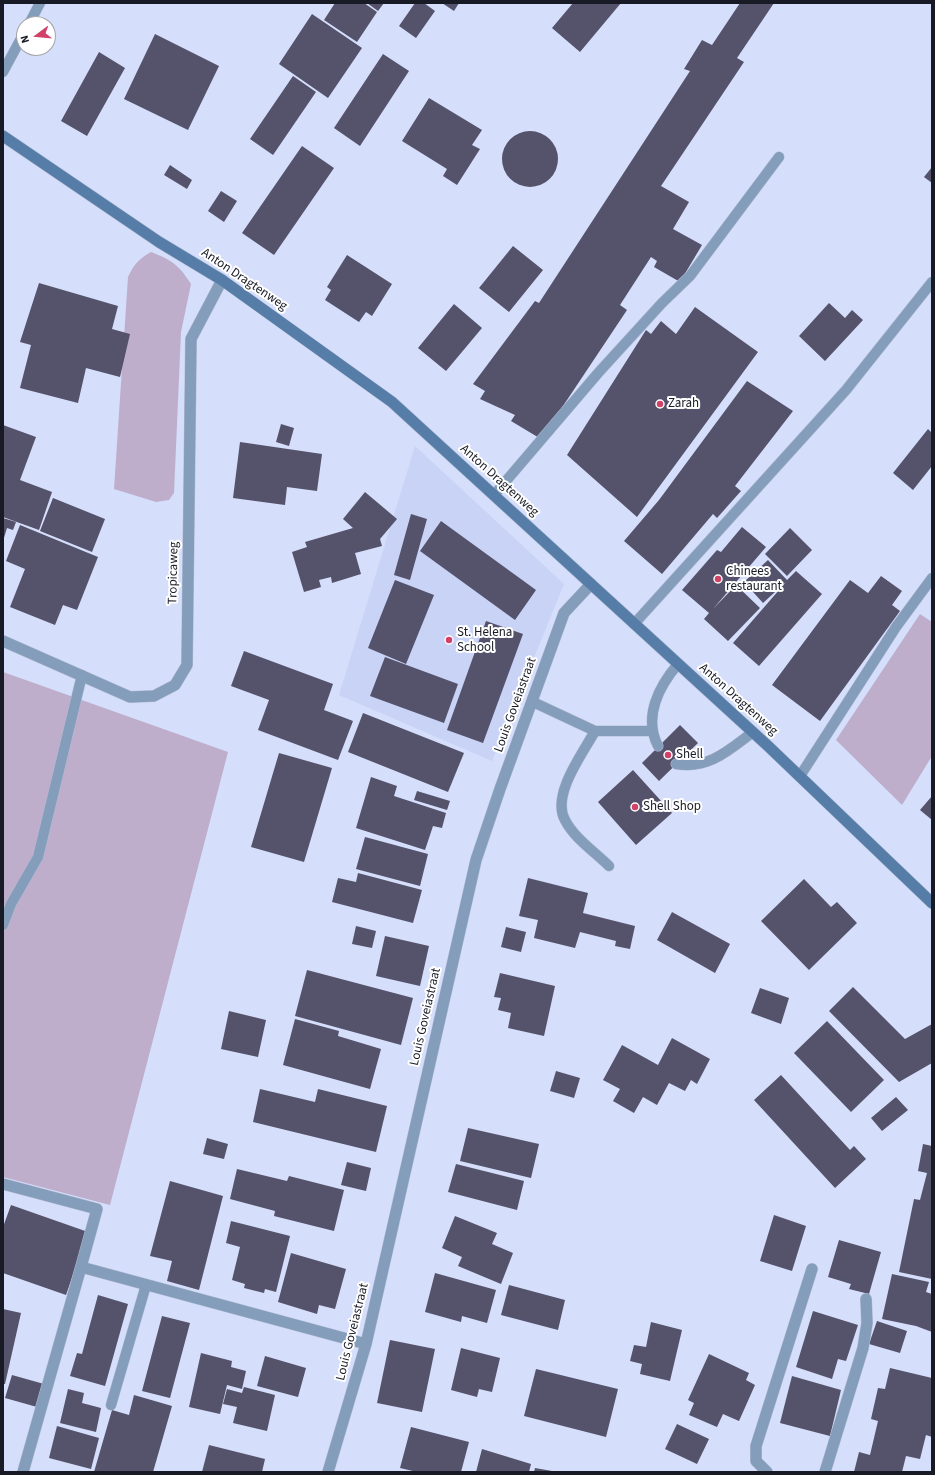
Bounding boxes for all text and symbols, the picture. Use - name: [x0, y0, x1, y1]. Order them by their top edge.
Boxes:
- north arrow: [16, 16, 56, 56]
- text: N: [17, 34, 33, 45]
- street label: Anton Dragtenweg: [198, 245, 290, 315]
- place label: Zarah: [668, 396, 699, 412]
- marker: Zarah: [655, 399, 665, 409]
- street label: Anton Dragtenweg: [456, 442, 542, 520]
- street label: Tropicaweg: [166, 542, 182, 604]
- place label: Chinees restaurant: [726, 564, 782, 595]
- marker: Chinees restaurant: [713, 574, 723, 584]
- place label: St. Helena School: [457, 625, 512, 656]
- marker: St. Helena School: [444, 635, 454, 645]
- street label: Louis Goveiastraat: [492, 655, 540, 755]
- street label: Anton Dragtenweg: [695, 661, 781, 739]
- place label: Shell: [676, 747, 703, 763]
- marker: Shell: [663, 750, 673, 760]
- place label: Shell Shop: [643, 799, 701, 815]
- marker: Shell Shop: [630, 802, 640, 812]
- street label: Louis Goveiastraat: [407, 967, 445, 1067]
- street label: Louis Goveiastraat: [333, 1282, 373, 1382]

